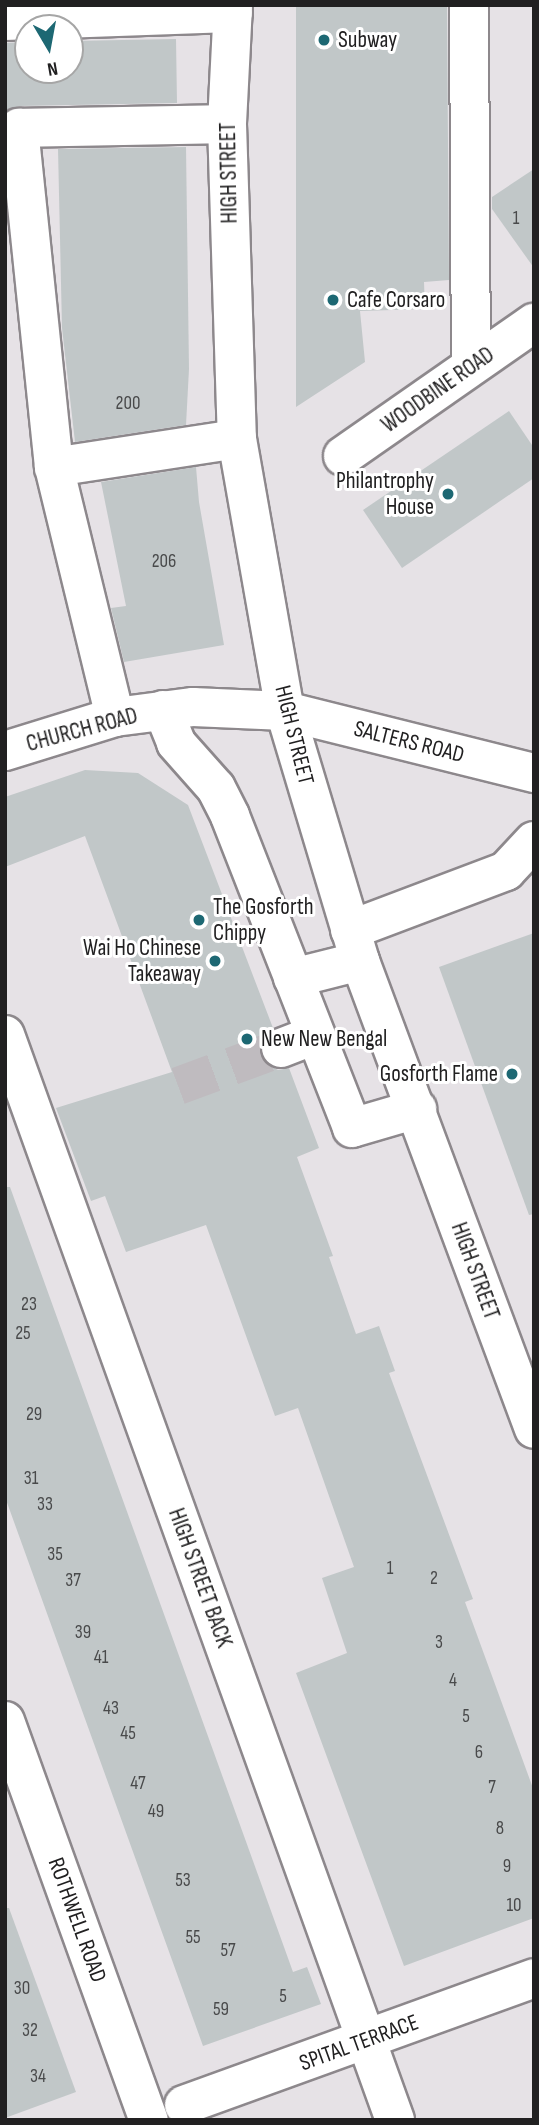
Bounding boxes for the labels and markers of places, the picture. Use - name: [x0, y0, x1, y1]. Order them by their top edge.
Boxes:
- place label: Subway: [338, 26, 397, 54]
- marker: Subway: [316, 32, 332, 48]
- place label: Cafe Corsaro: [347, 286, 445, 314]
- marker: Cafe Corsaro: [325, 292, 341, 308]
- place label: Philantrophy House: [336, 467, 434, 521]
- marker: Philantrophy House: [440, 486, 456, 502]
- place label: The Gosforth Chippy: [213, 893, 314, 947]
- marker: The Gosforth Chippy: [191, 912, 207, 928]
- place label: Wai Ho Chinese Takeaway: [83, 934, 201, 988]
- marker: Wai Ho Chinese Takeaway: [207, 953, 223, 969]
- place label: New New Bengal: [261, 1025, 387, 1053]
- marker: New New Bengal: [239, 1031, 255, 1047]
- place label: Gosforth Flame: [380, 1060, 498, 1088]
- marker: Gosforth Flame: [504, 1066, 520, 1082]

